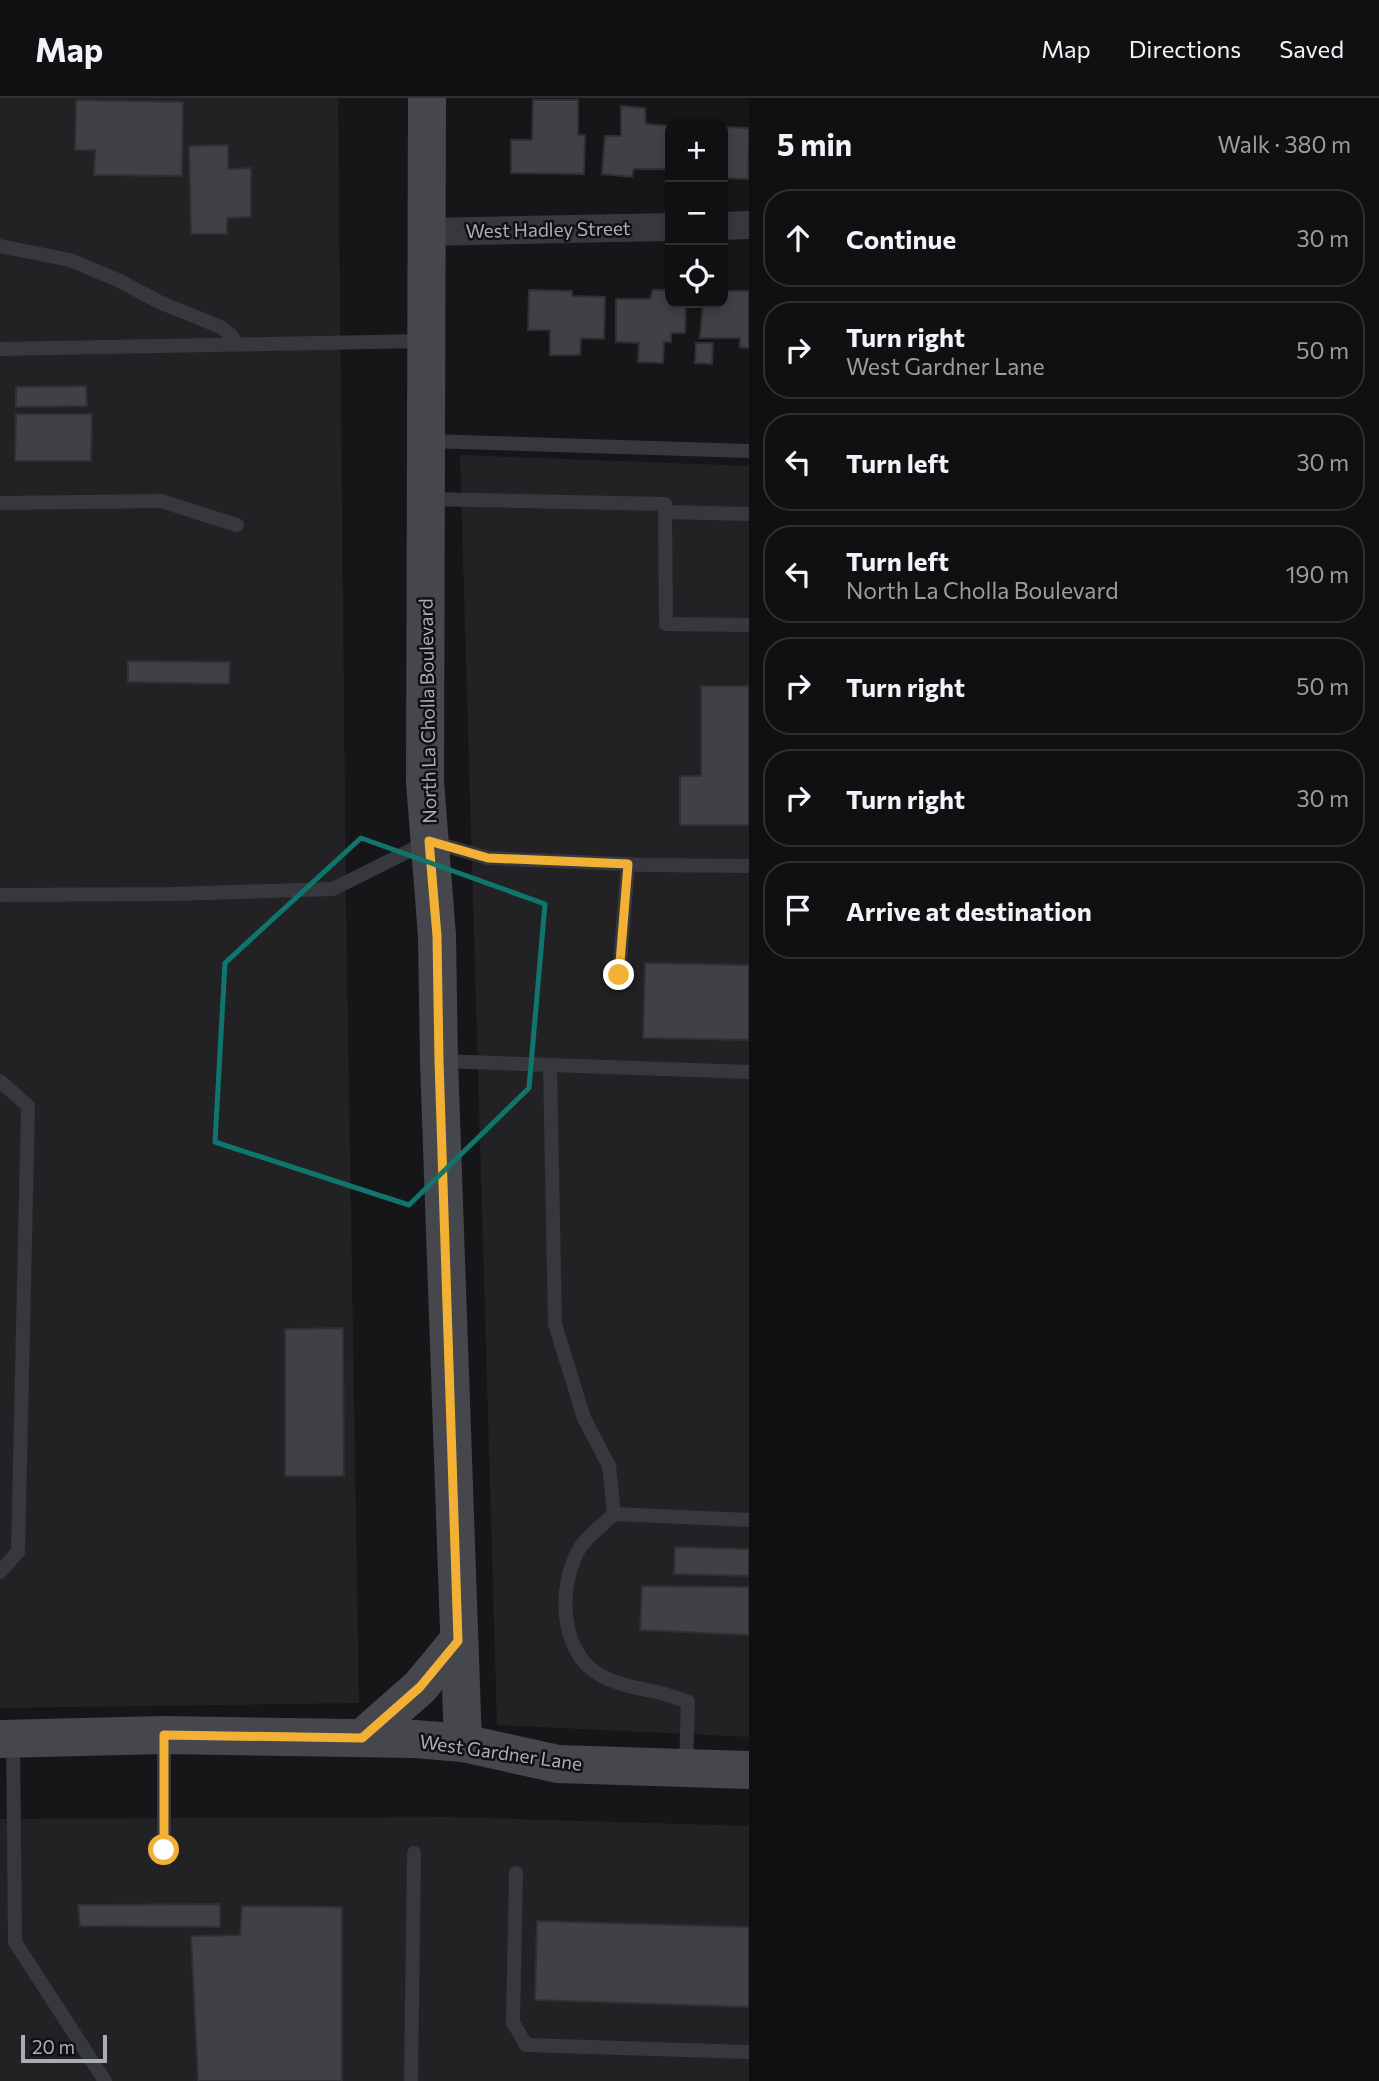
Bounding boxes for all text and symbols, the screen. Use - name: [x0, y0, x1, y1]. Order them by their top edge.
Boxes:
- text: Map: [35, 28, 103, 69]
- text: Map: [1041, 34, 1091, 63]
- text: Directions: [1129, 34, 1241, 63]
- text: Saved: [1279, 34, 1344, 63]
- map controls: [665, 119, 728, 308]
- button: +: [665, 119, 728, 182]
- text: 5 min: [777, 125, 852, 162]
- text: Walk · 380 m: [1218, 130, 1351, 158]
- button: −: [665, 182, 728, 245]
- street label: West Hadley Street: [465, 216, 631, 242]
- icon: ahead: [779, 219, 817, 257]
- text: Continue: [846, 223, 956, 254]
- text: 30 m: [1296, 224, 1349, 252]
- button: locate: [665, 245, 728, 308]
- text: Turn right: [846, 321, 965, 352]
- icon: right: [779, 331, 817, 369]
- text: 50 m: [1296, 336, 1349, 364]
- text: West Gardner Lane: [846, 352, 1045, 380]
- icon: left: [779, 443, 817, 481]
- text: Turn left: [846, 447, 949, 478]
- text: 30 m: [1296, 448, 1349, 476]
- text: Turn left: [846, 545, 949, 576]
- icon: left: [779, 555, 817, 593]
- text: 190 m: [1286, 560, 1349, 588]
- text: North La Cholla Boulevard: [846, 576, 1118, 604]
- street label: North La Cholla Boulevard: [414, 598, 440, 824]
- icon: right: [779, 667, 817, 705]
- text: Turn right: [846, 671, 965, 702]
- text: 50 m: [1296, 672, 1349, 700]
- icon: right: [779, 779, 817, 817]
- text: Turn right: [846, 783, 965, 814]
- text: 30 m: [1296, 784, 1349, 812]
- icon: arrive: [779, 891, 817, 929]
- text: Arrive at destination: [846, 895, 1092, 926]
- route end: [603, 959, 634, 990]
- street label: West Gardner Lane: [418, 1729, 584, 1775]
- route start: [148, 1834, 179, 1865]
- scale bar: [21, 2032, 107, 2064]
- text: 20 m: [32, 2035, 75, 2058]

